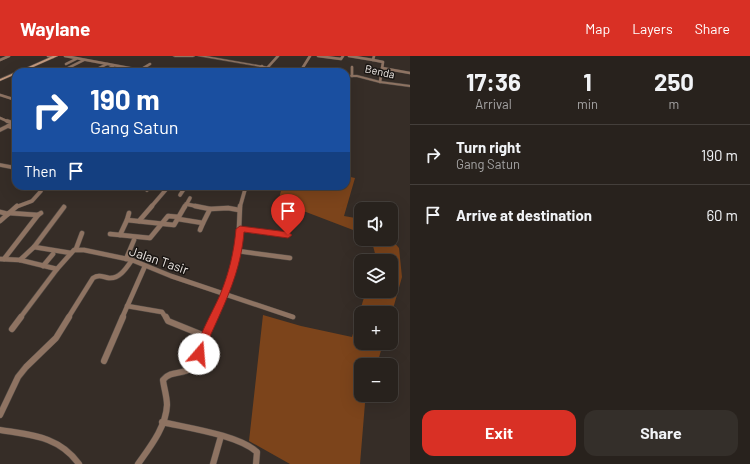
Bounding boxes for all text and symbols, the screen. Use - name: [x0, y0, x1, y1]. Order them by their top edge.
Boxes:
- text: Waylane: [20, 17, 90, 40]
- text: Map: [585, 20, 610, 37]
- text: Layers: [632, 20, 673, 37]
- text: Share: [695, 20, 730, 37]
- street label: Benda: [364, 61, 396, 81]
- text: 17:36: [466, 67, 521, 96]
- text: 1: [583, 67, 592, 96]
- text: 250: [654, 67, 694, 96]
- text: 190 m: [90, 82, 160, 116]
- icon: right: [24, 84, 76, 136]
- text: Arrival: [475, 96, 512, 112]
- text: min: [577, 96, 598, 112]
- text: m: [669, 96, 679, 112]
- text: Gang Satun: [90, 116, 179, 138]
- text: Turn right: [456, 138, 521, 156]
- icon: right: [422, 144, 444, 166]
- text: 190 m: [701, 146, 738, 164]
- text: Gang Satun: [456, 156, 520, 172]
- icon: arrive: [65, 160, 87, 182]
- text: Then: [24, 162, 57, 180]
- pin: [271, 194, 305, 235]
- icon: arrive: [277, 200, 299, 222]
- map controls: [354, 202, 398, 402]
- button: sound: [354, 202, 398, 246]
- icon: arrive: [422, 204, 444, 226]
- text: Arrive at destination: [456, 206, 592, 224]
- text: 60 m: [706, 206, 738, 224]
- street label: Jalan Tasir: [127, 242, 191, 278]
- button: layers: [354, 254, 398, 298]
- button: +: [354, 306, 398, 350]
- position arrow: [178, 333, 220, 375]
- button: −: [354, 358, 398, 402]
- button: Exit: [422, 410, 576, 456]
- button: Share: [584, 410, 738, 456]

